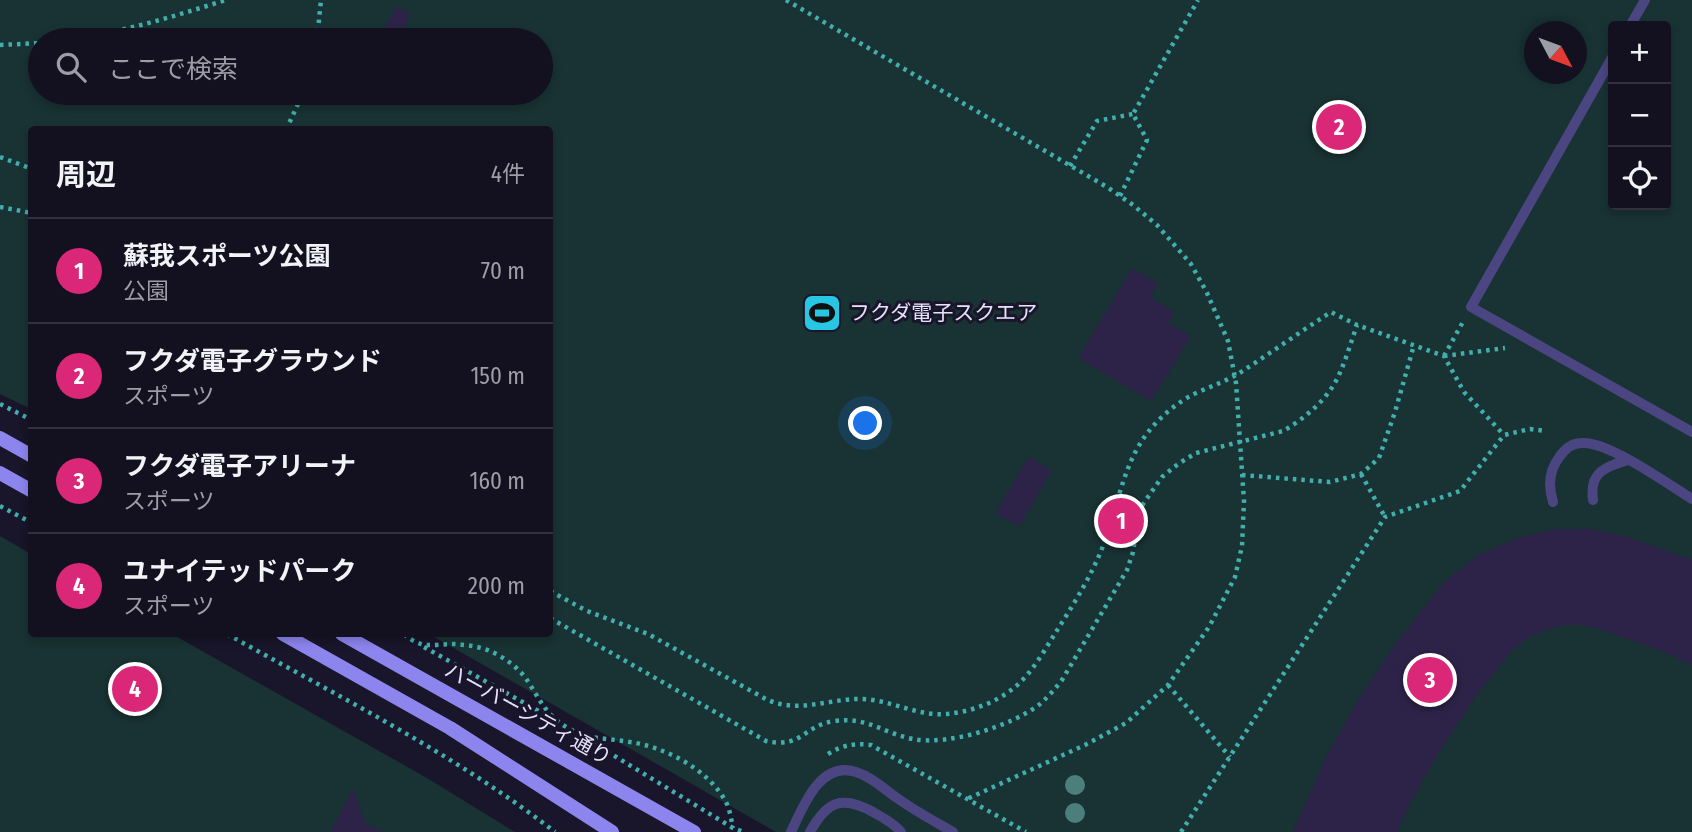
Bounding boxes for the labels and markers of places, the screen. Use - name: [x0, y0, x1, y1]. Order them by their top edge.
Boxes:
- pin: 2: [1316, 101, 1362, 153]
- sports icon: フクダ電子スクエア: [801, 292, 843, 334]
- place label: フクダ電子スクエア: [849, 300, 1037, 326]
- pin: 1: [1098, 495, 1144, 547]
- pin: 3: [1407, 654, 1453, 706]
- pin: 4: [112, 663, 158, 715]

